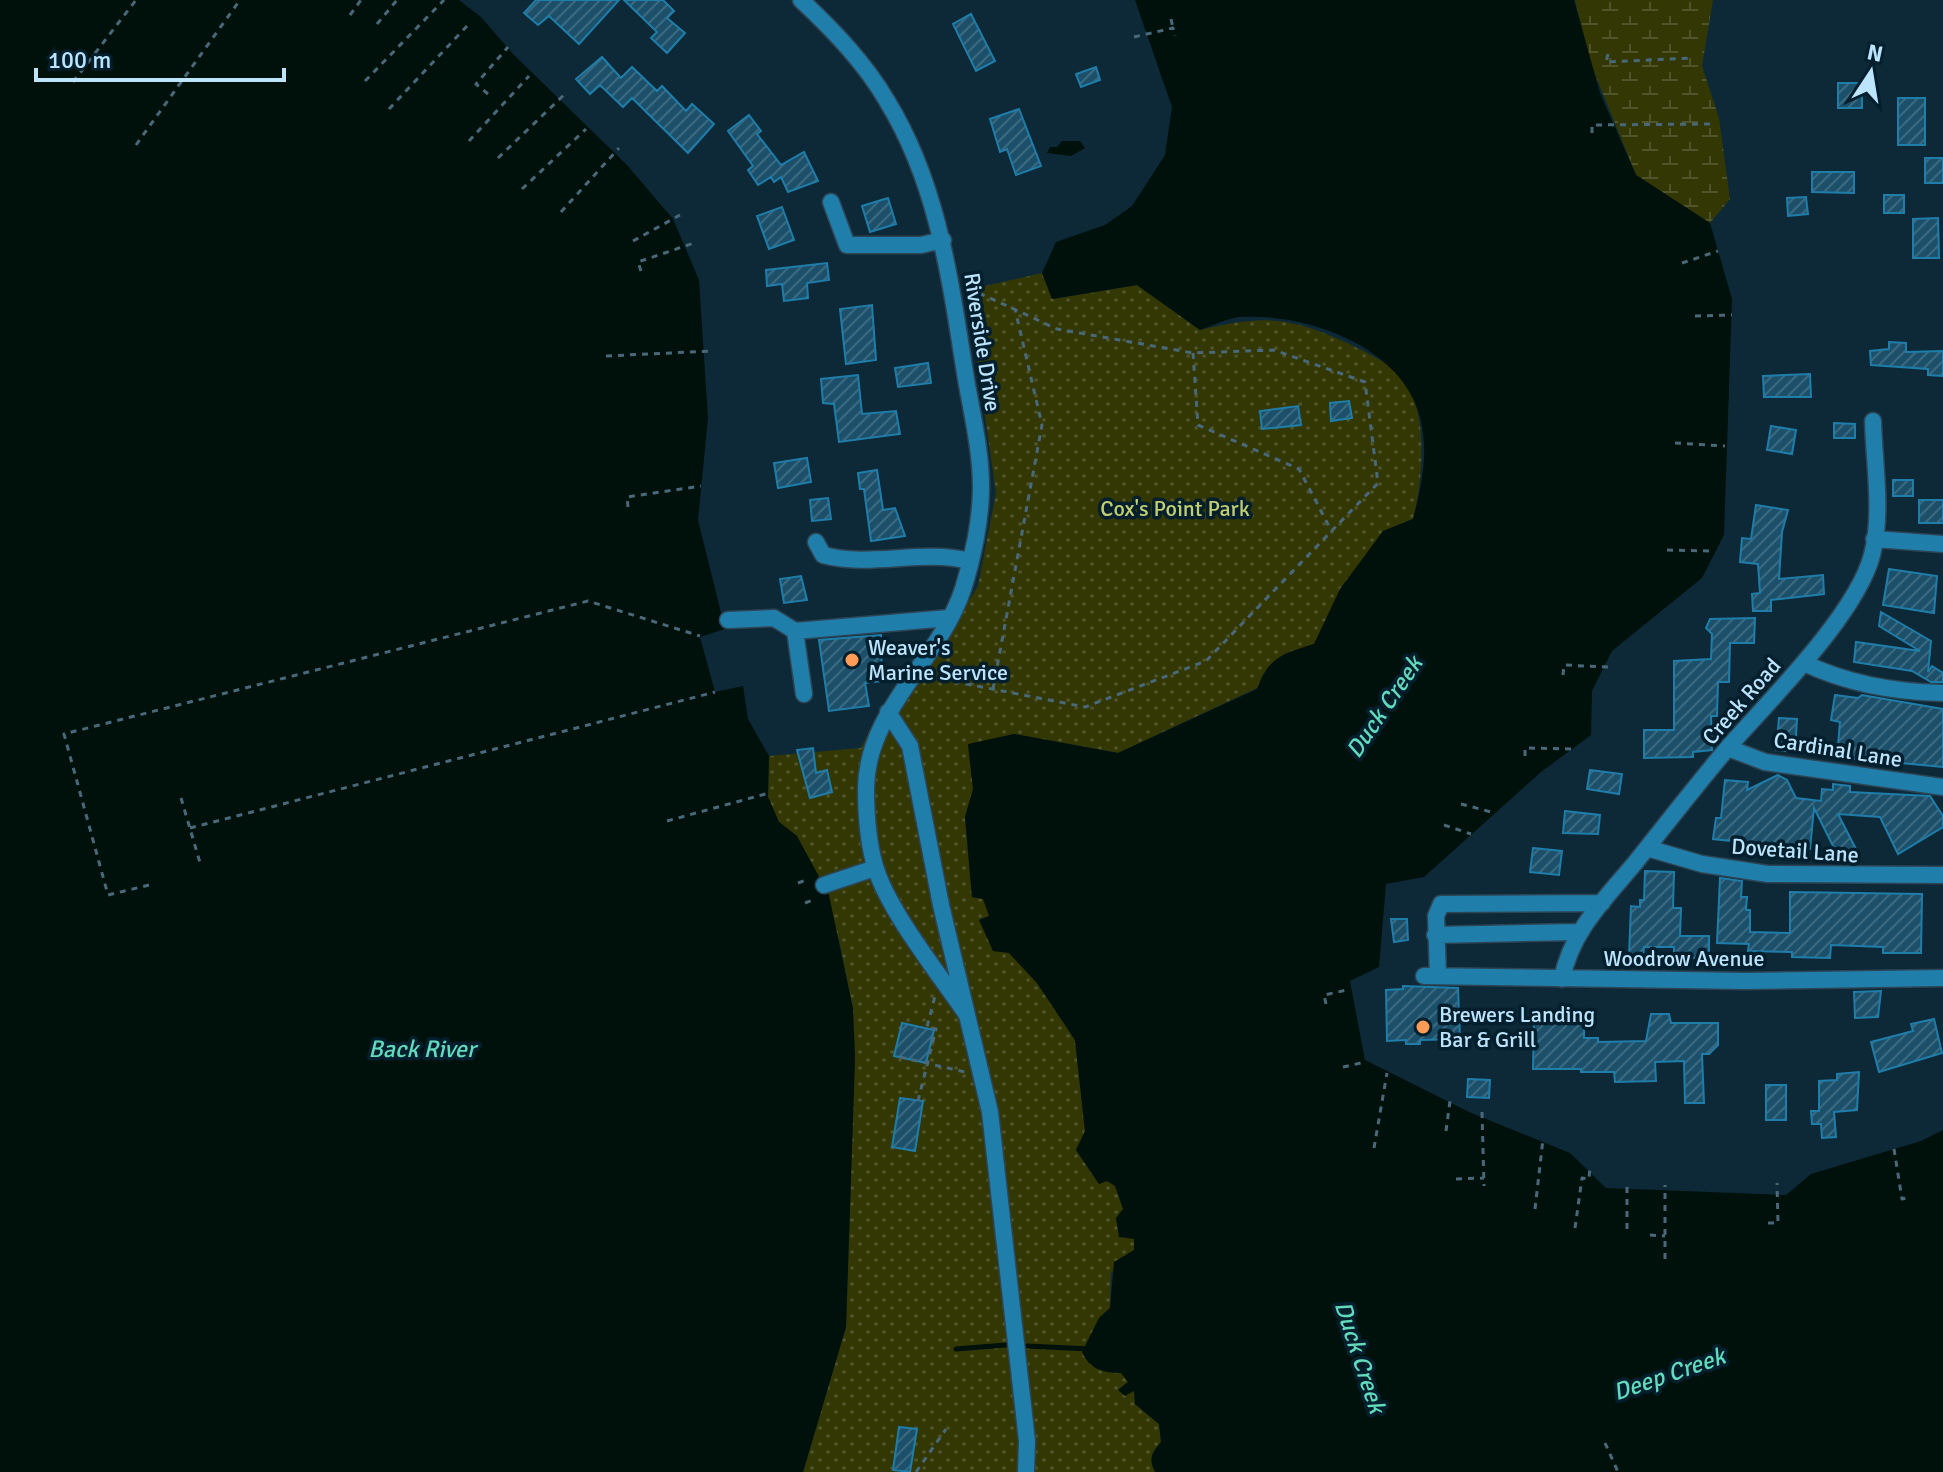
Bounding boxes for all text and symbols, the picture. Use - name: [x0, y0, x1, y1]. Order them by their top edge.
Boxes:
- scale bar: [36, 32, 284, 82]
- north arrow: [1831, 32, 1911, 112]
- text: N: [1865, 38, 1885, 68]
- text: 100 m: [48, 45, 111, 75]
- street label: Riverside Drive: [958, 271, 1007, 413]
- park label: Cox's Point Park: [1100, 495, 1250, 522]
- place label: Weaver's Marine Service: [868, 634, 1008, 686]
- water label: Duck Creek: [1339, 649, 1430, 764]
- marker: Weaver's Marine Service: [843, 651, 861, 669]
- street label: Creek Road: [1696, 652, 1786, 750]
- street label: Cardinal Lane: [1772, 726, 1904, 773]
- street label: Dovetail Lane: [1730, 833, 1860, 868]
- street label: Woodrow Avenue: [1604, 945, 1764, 972]
- place label: Brewers Landing Bar & Grill: [1439, 1001, 1595, 1053]
- marker: Brewers Landing Bar & Grill: [1414, 1018, 1432, 1036]
- water label: Back River: [368, 1034, 479, 1064]
- water label: Duck Creek: [1328, 1297, 1393, 1419]
- water label: Deep Creek: [1609, 1340, 1731, 1407]

